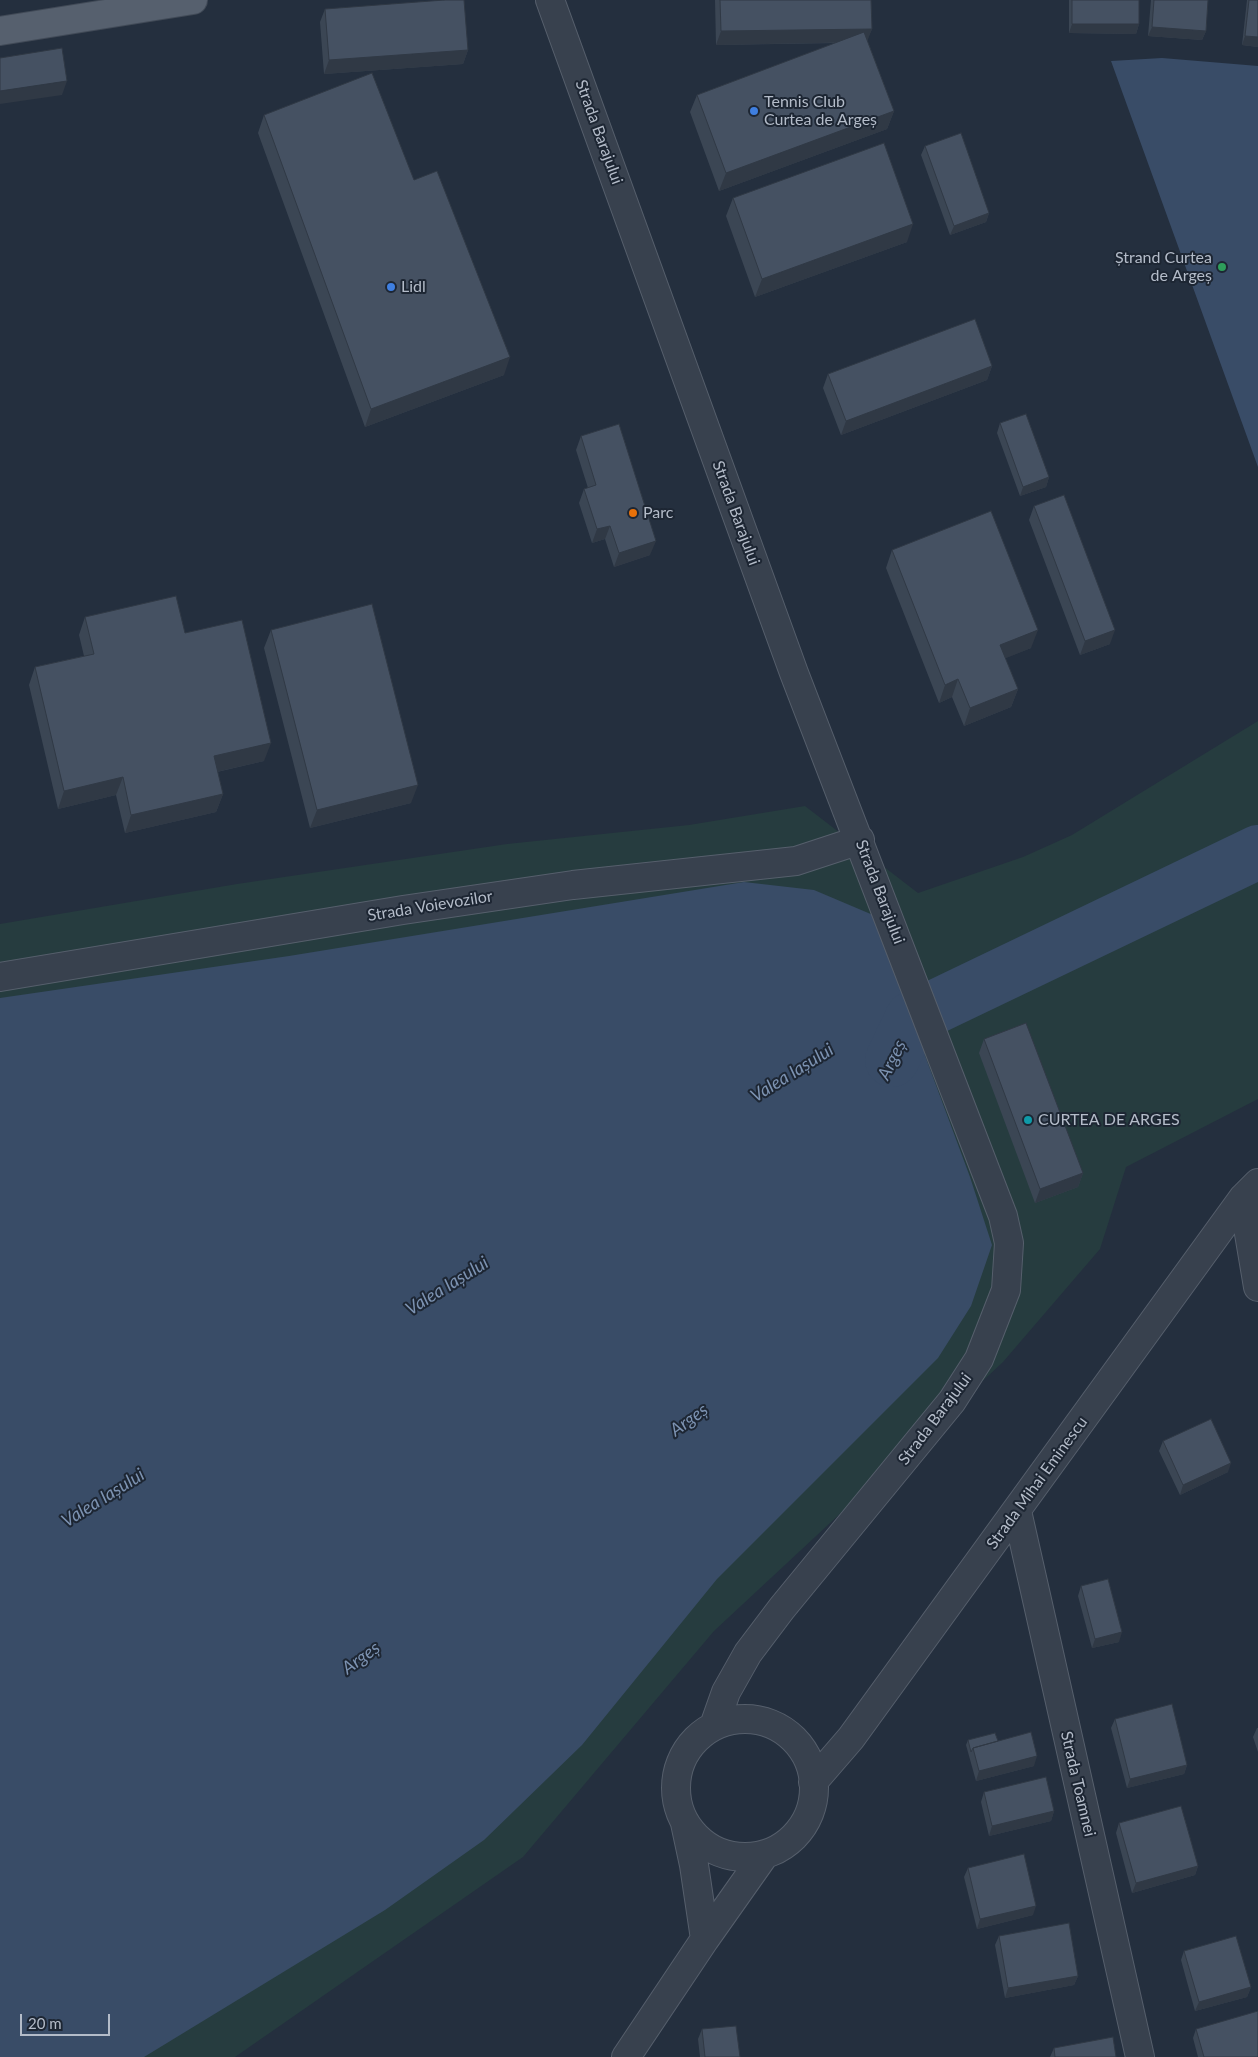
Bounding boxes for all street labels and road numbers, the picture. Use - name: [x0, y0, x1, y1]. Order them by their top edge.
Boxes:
- street label: Strada Barajului: [571, 77, 627, 187]
- street label: Strada Barajului: [708, 458, 764, 568]
- street label: Strada Barajului: [851, 837, 909, 947]
- street label: Strada Voievozilor: [366, 887, 494, 925]
- street label: Strada Barajului: [894, 1369, 976, 1469]
- street label: Strada Mihai Eminescu: [983, 1413, 1091, 1553]
- street label: Strada Toamnei: [1057, 1729, 1099, 1839]

